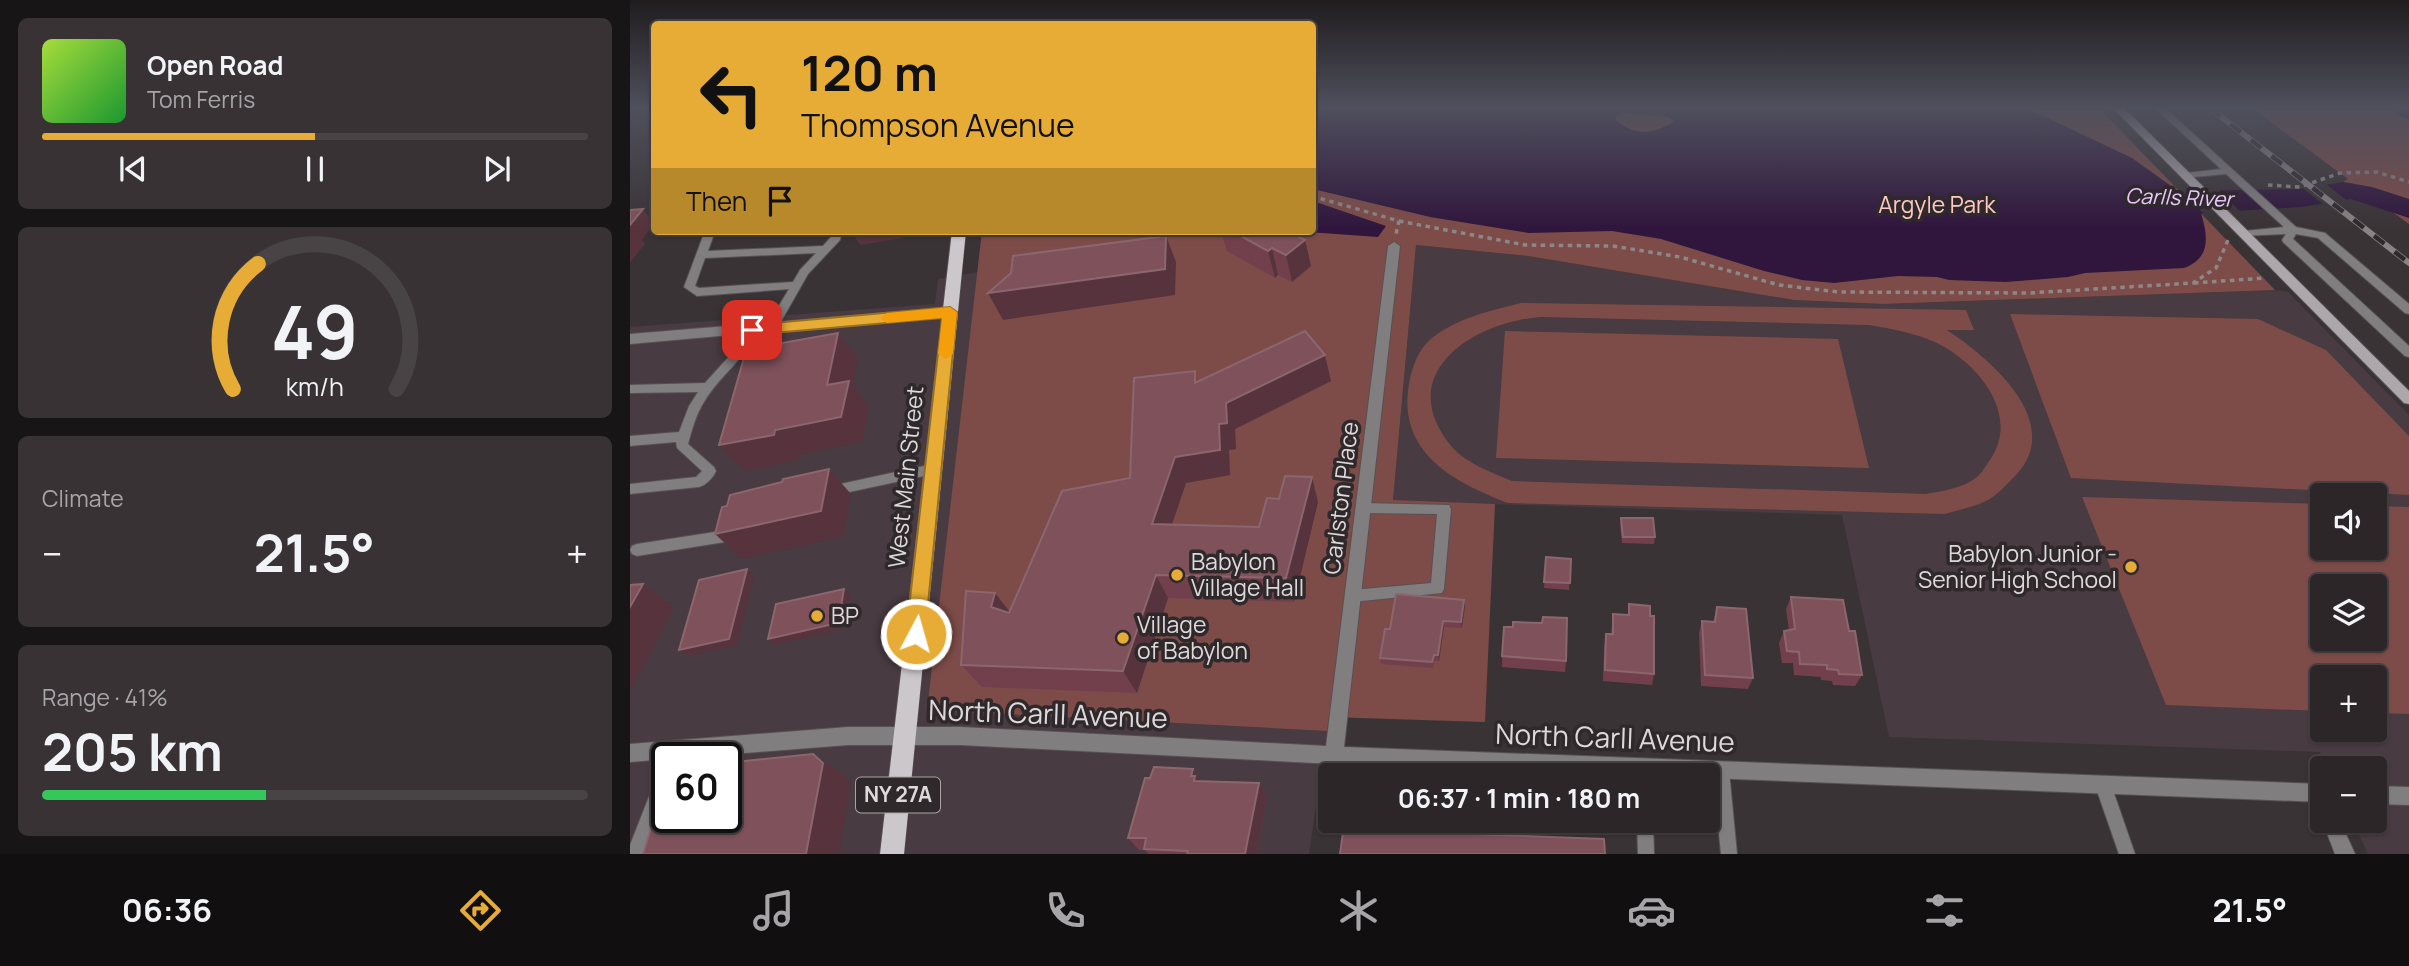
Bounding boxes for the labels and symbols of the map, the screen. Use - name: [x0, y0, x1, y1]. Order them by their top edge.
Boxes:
- water label: Carlls River: [2125, 181, 2236, 213]
- park label: Argyle Park: [1878, 188, 1996, 220]
- pin: [722, 300, 782, 360]
- street label: West Main Street: [880, 384, 930, 569]
- street label: Carlston Place: [1315, 420, 1365, 576]
- place label: Babylon Junior - Senior High School: [1918, 537, 2117, 595]
- place label: Babylon Village Hall: [1191, 545, 1304, 603]
- marker: Babylon Junior - Senior High School: [2123, 559, 2139, 575]
- marker: Babylon Village Hall: [1169, 567, 1185, 583]
- position arrow: [879, 597, 953, 671]
- place label: BP: [831, 599, 859, 631]
- marker: BP: [809, 608, 825, 624]
- place label: Village of Babylon: [1137, 608, 1248, 666]
- marker: Village of Babylon: [1115, 630, 1131, 646]
- street label: North Carll Avenue: [928, 690, 1168, 736]
- street label: North Carll Avenue: [1495, 714, 1735, 760]
- speed limit sign: 60: [651, 742, 742, 833]
- road number: NY 27A: [856, 778, 940, 812]

